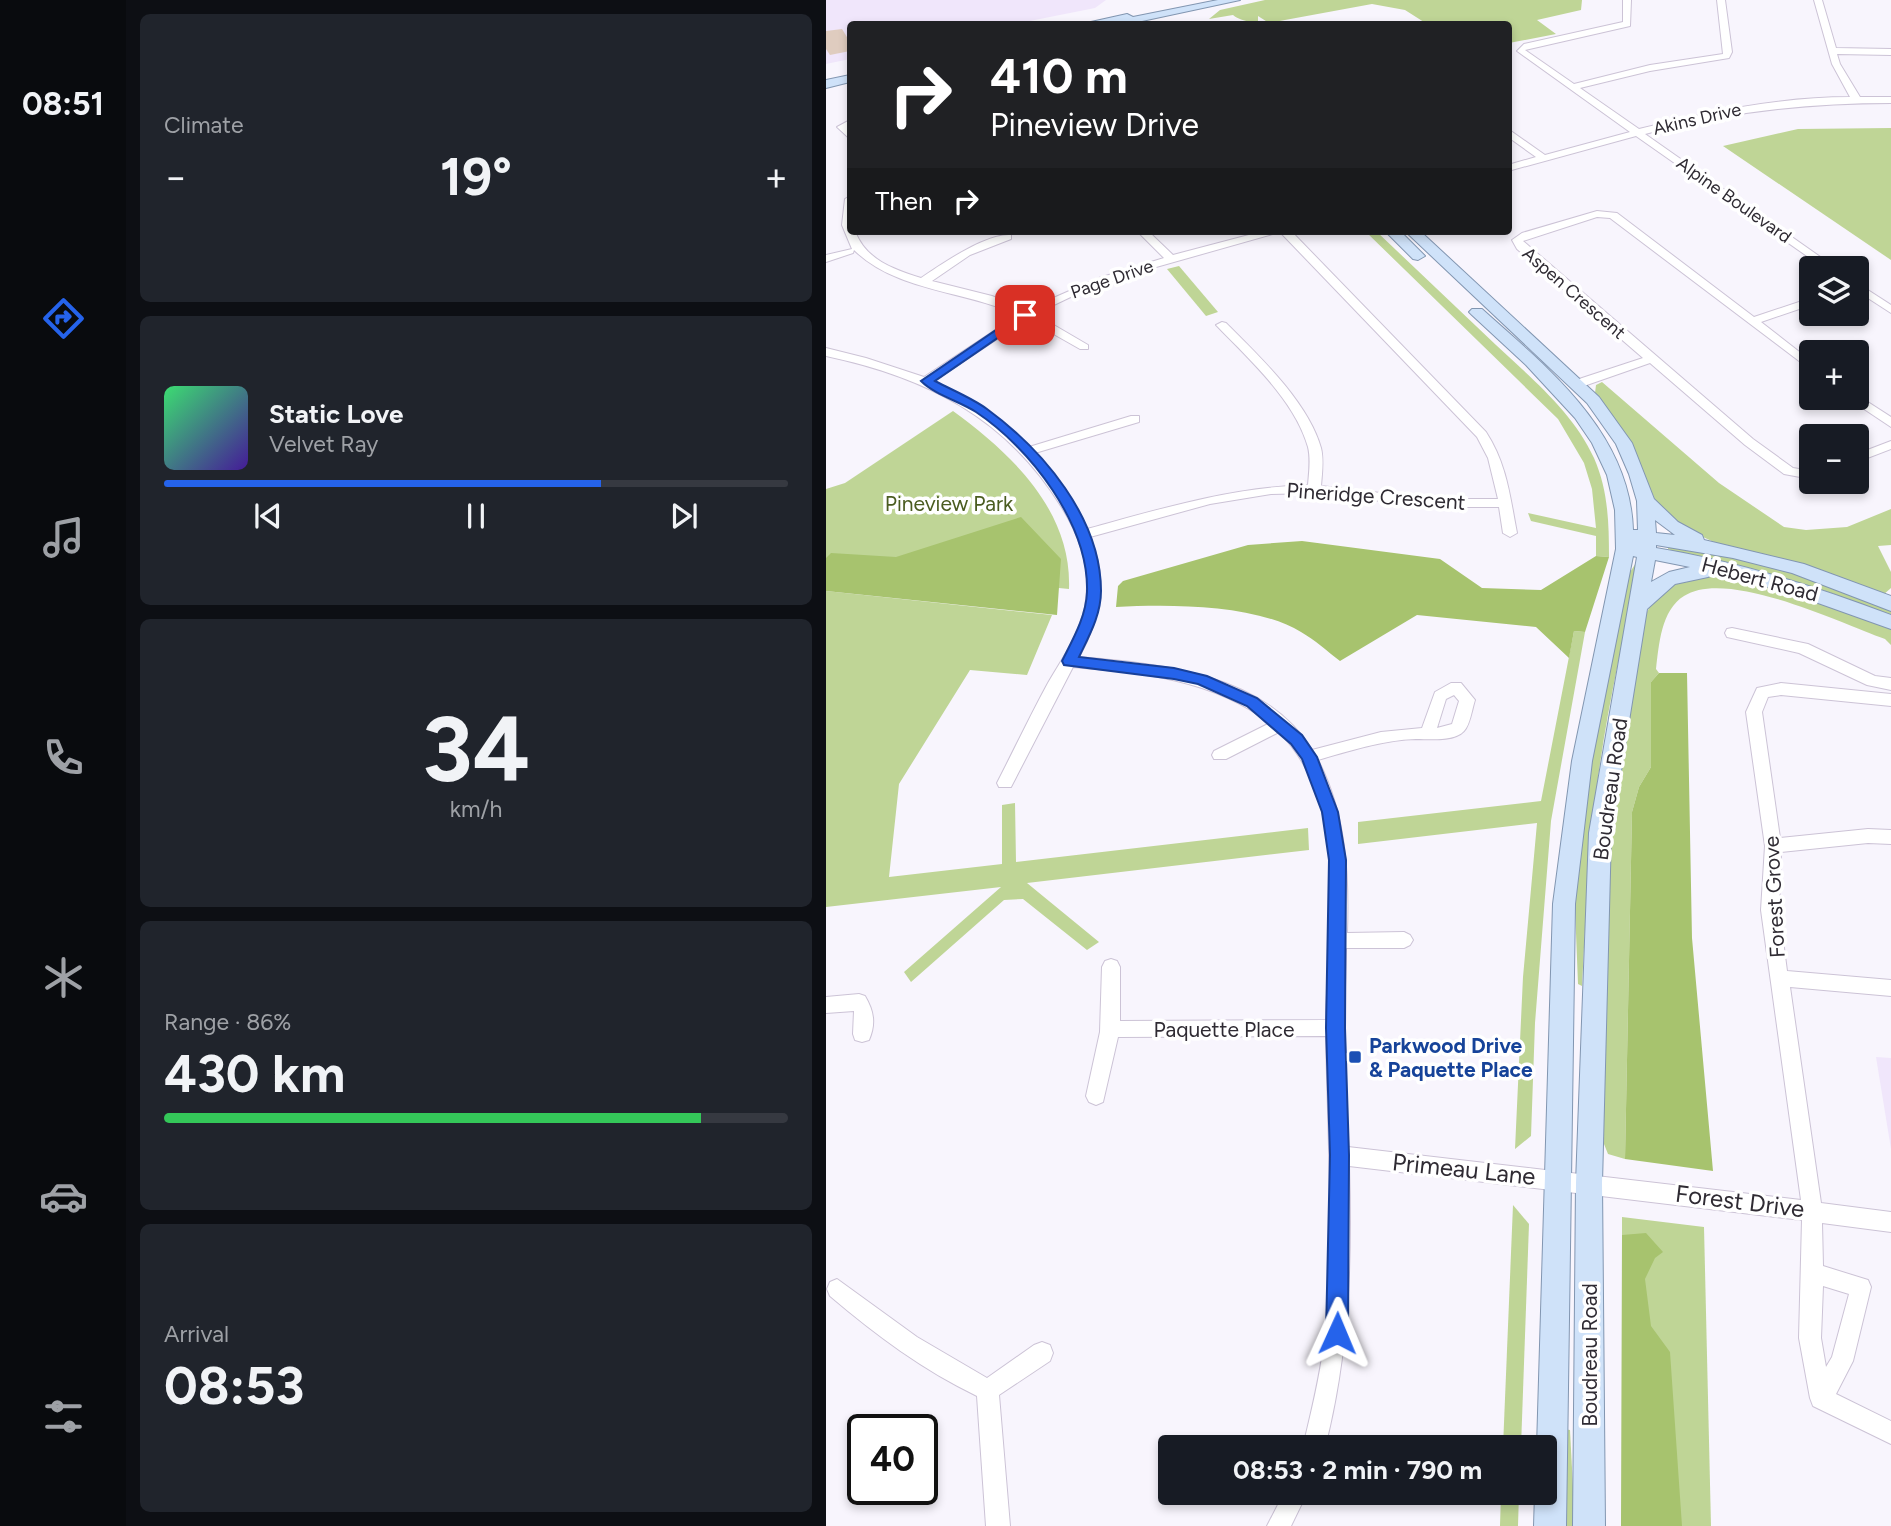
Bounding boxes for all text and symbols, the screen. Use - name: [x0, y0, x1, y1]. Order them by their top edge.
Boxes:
- text: 410 m: [990, 46, 1128, 105]
- icon: right: [875, 49, 966, 140]
- text: 08:51: [22, 85, 104, 123]
- street label: Akins Drive: [1651, 98, 1743, 140]
- text: Pineview Drive: [990, 106, 1199, 144]
- text: Climate: [164, 111, 243, 139]
- text: 19°: [440, 146, 512, 208]
- street label: Alpine Boulevard: [1672, 152, 1796, 248]
- text: −: [164, 154, 188, 200]
- text: +: [764, 154, 788, 200]
- icon: right: [947, 182, 985, 220]
- text: Then: [875, 185, 933, 217]
- street label: Aspen Crescent: [1518, 242, 1630, 344]
- street label: Page Drive: [1068, 255, 1156, 303]
- map controls: [1799, 256, 1869, 494]
- button: layers: [1799, 256, 1869, 326]
- pin: [995, 285, 1055, 345]
- icon: directions: [39, 294, 88, 343]
- icon: arrive: [1006, 296, 1044, 334]
- button: +: [1799, 340, 1869, 410]
- text: Static Love: [269, 398, 403, 430]
- button: −: [1799, 424, 1869, 494]
- text: Velvet Ray: [269, 430, 378, 458]
- street label: Pineridge Crescent: [1286, 477, 1466, 515]
- park label: Pineview Park: [885, 491, 1014, 516]
- icon: previous: [249, 497, 287, 535]
- icon: pause: [457, 497, 495, 535]
- icon: next: [665, 497, 703, 535]
- icon: music: [39, 513, 88, 562]
- street label: Hebert Road: [1699, 551, 1821, 607]
- text: 34: [422, 695, 530, 804]
- street label: Boudreau Road: [1588, 716, 1632, 862]
- icon: phone: [39, 733, 88, 782]
- text: km/h: [450, 795, 502, 823]
- street label: Forest Grove: [1758, 835, 1790, 959]
- icon: climate: [39, 953, 88, 1002]
- text: Range · 86%: [164, 1008, 291, 1036]
- street label: Paquette Place: [1154, 1017, 1294, 1042]
- place label: Parkwood Drive & Paquette Place: [1369, 1033, 1533, 1082]
- text: 430 km: [164, 1043, 345, 1105]
- marker: Parkwood Drive & Paquette Place: [1347, 1049, 1363, 1065]
- street label: Primeau Lane: [1391, 1147, 1537, 1191]
- icon: car: [39, 1172, 88, 1221]
- street label: Forest Drive: [1674, 1179, 1806, 1223]
- street label: Boudreau Road: [1577, 1283, 1602, 1427]
- position arrow: [1300, 1296, 1374, 1370]
- text: Arrival: [164, 1320, 229, 1348]
- text: 08:53: [164, 1355, 304, 1417]
- icon: filters: [39, 1392, 88, 1441]
- speed limit sign: 40: [847, 1414, 938, 1505]
- text: 08:53 · 2 min · 790 m: [1233, 1454, 1482, 1486]

